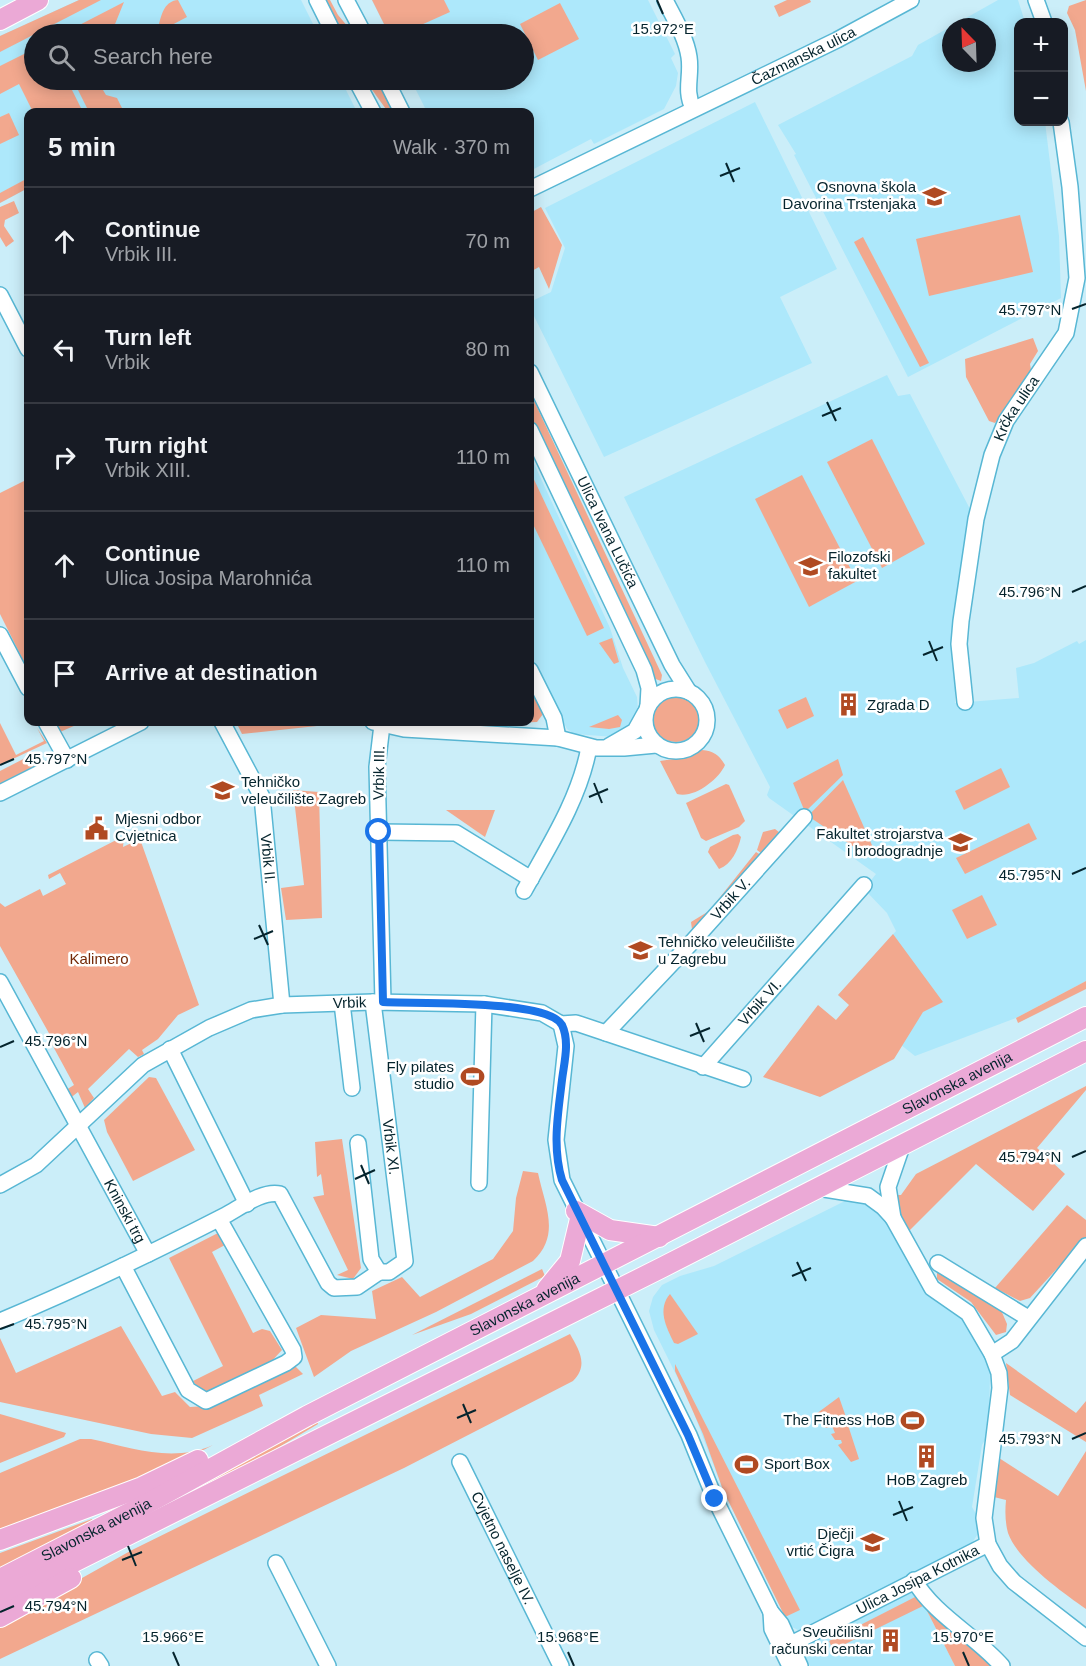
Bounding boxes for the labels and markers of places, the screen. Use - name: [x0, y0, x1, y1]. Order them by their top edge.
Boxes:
- place label: Osnovna škola Davorina Trstenjaka: [783, 178, 917, 212]
- school or university icon: Osnovna škola Davorina Trstenjaka: [921, 183, 947, 209]
- place label: Filozofski fakultet: [828, 548, 891, 582]
- school or university icon: Filozofski fakultet: [797, 553, 823, 579]
- building icon: Zgrada D: [836, 692, 862, 718]
- place label: Zgrada D: [867, 696, 930, 713]
- place label: Tehničko veleučilište Zagreb: [241, 773, 366, 807]
- school or university icon: Tehničko veleučilište Zagreb: [210, 778, 236, 804]
- place label: Mjesni odbor Cvjetnica: [115, 810, 201, 844]
- public building icon: Mjesni odbor Cvjetnica: [84, 815, 110, 841]
- place label: Fakultet strojarstva i brodogradnje: [816, 825, 944, 859]
- school or university icon: Fakultet strojarstva i brodogradnje: [948, 830, 974, 856]
- place label: Tehničko veleučilište u Zagrebu: [658, 933, 795, 967]
- school or university icon: Tehničko veleučilište u Zagrebu: [627, 938, 653, 964]
- place label: Fly pilates studio: [386, 1058, 454, 1092]
- sports icon: Fly pilates studio: [459, 1063, 485, 1089]
- sports icon: The Fitness HoB: [900, 1407, 926, 1433]
- place label: The Fitness HoB: [783, 1411, 895, 1428]
- building icon: HoB Zagreb: [914, 1443, 940, 1469]
- sports icon: Sport Box: [733, 1451, 759, 1477]
- place label: Sport Box: [764, 1455, 830, 1472]
- place label: HoB Zagreb: [887, 1471, 967, 1488]
- place label: Dječji vrtić Čigra: [786, 1525, 855, 1559]
- school or university icon: Dječji vrtić Čigra: [859, 1530, 885, 1556]
- place label: Sveučilišni računski centar: [771, 1623, 873, 1657]
- building icon: Sveučilišni računski centar: [878, 1628, 904, 1654]

